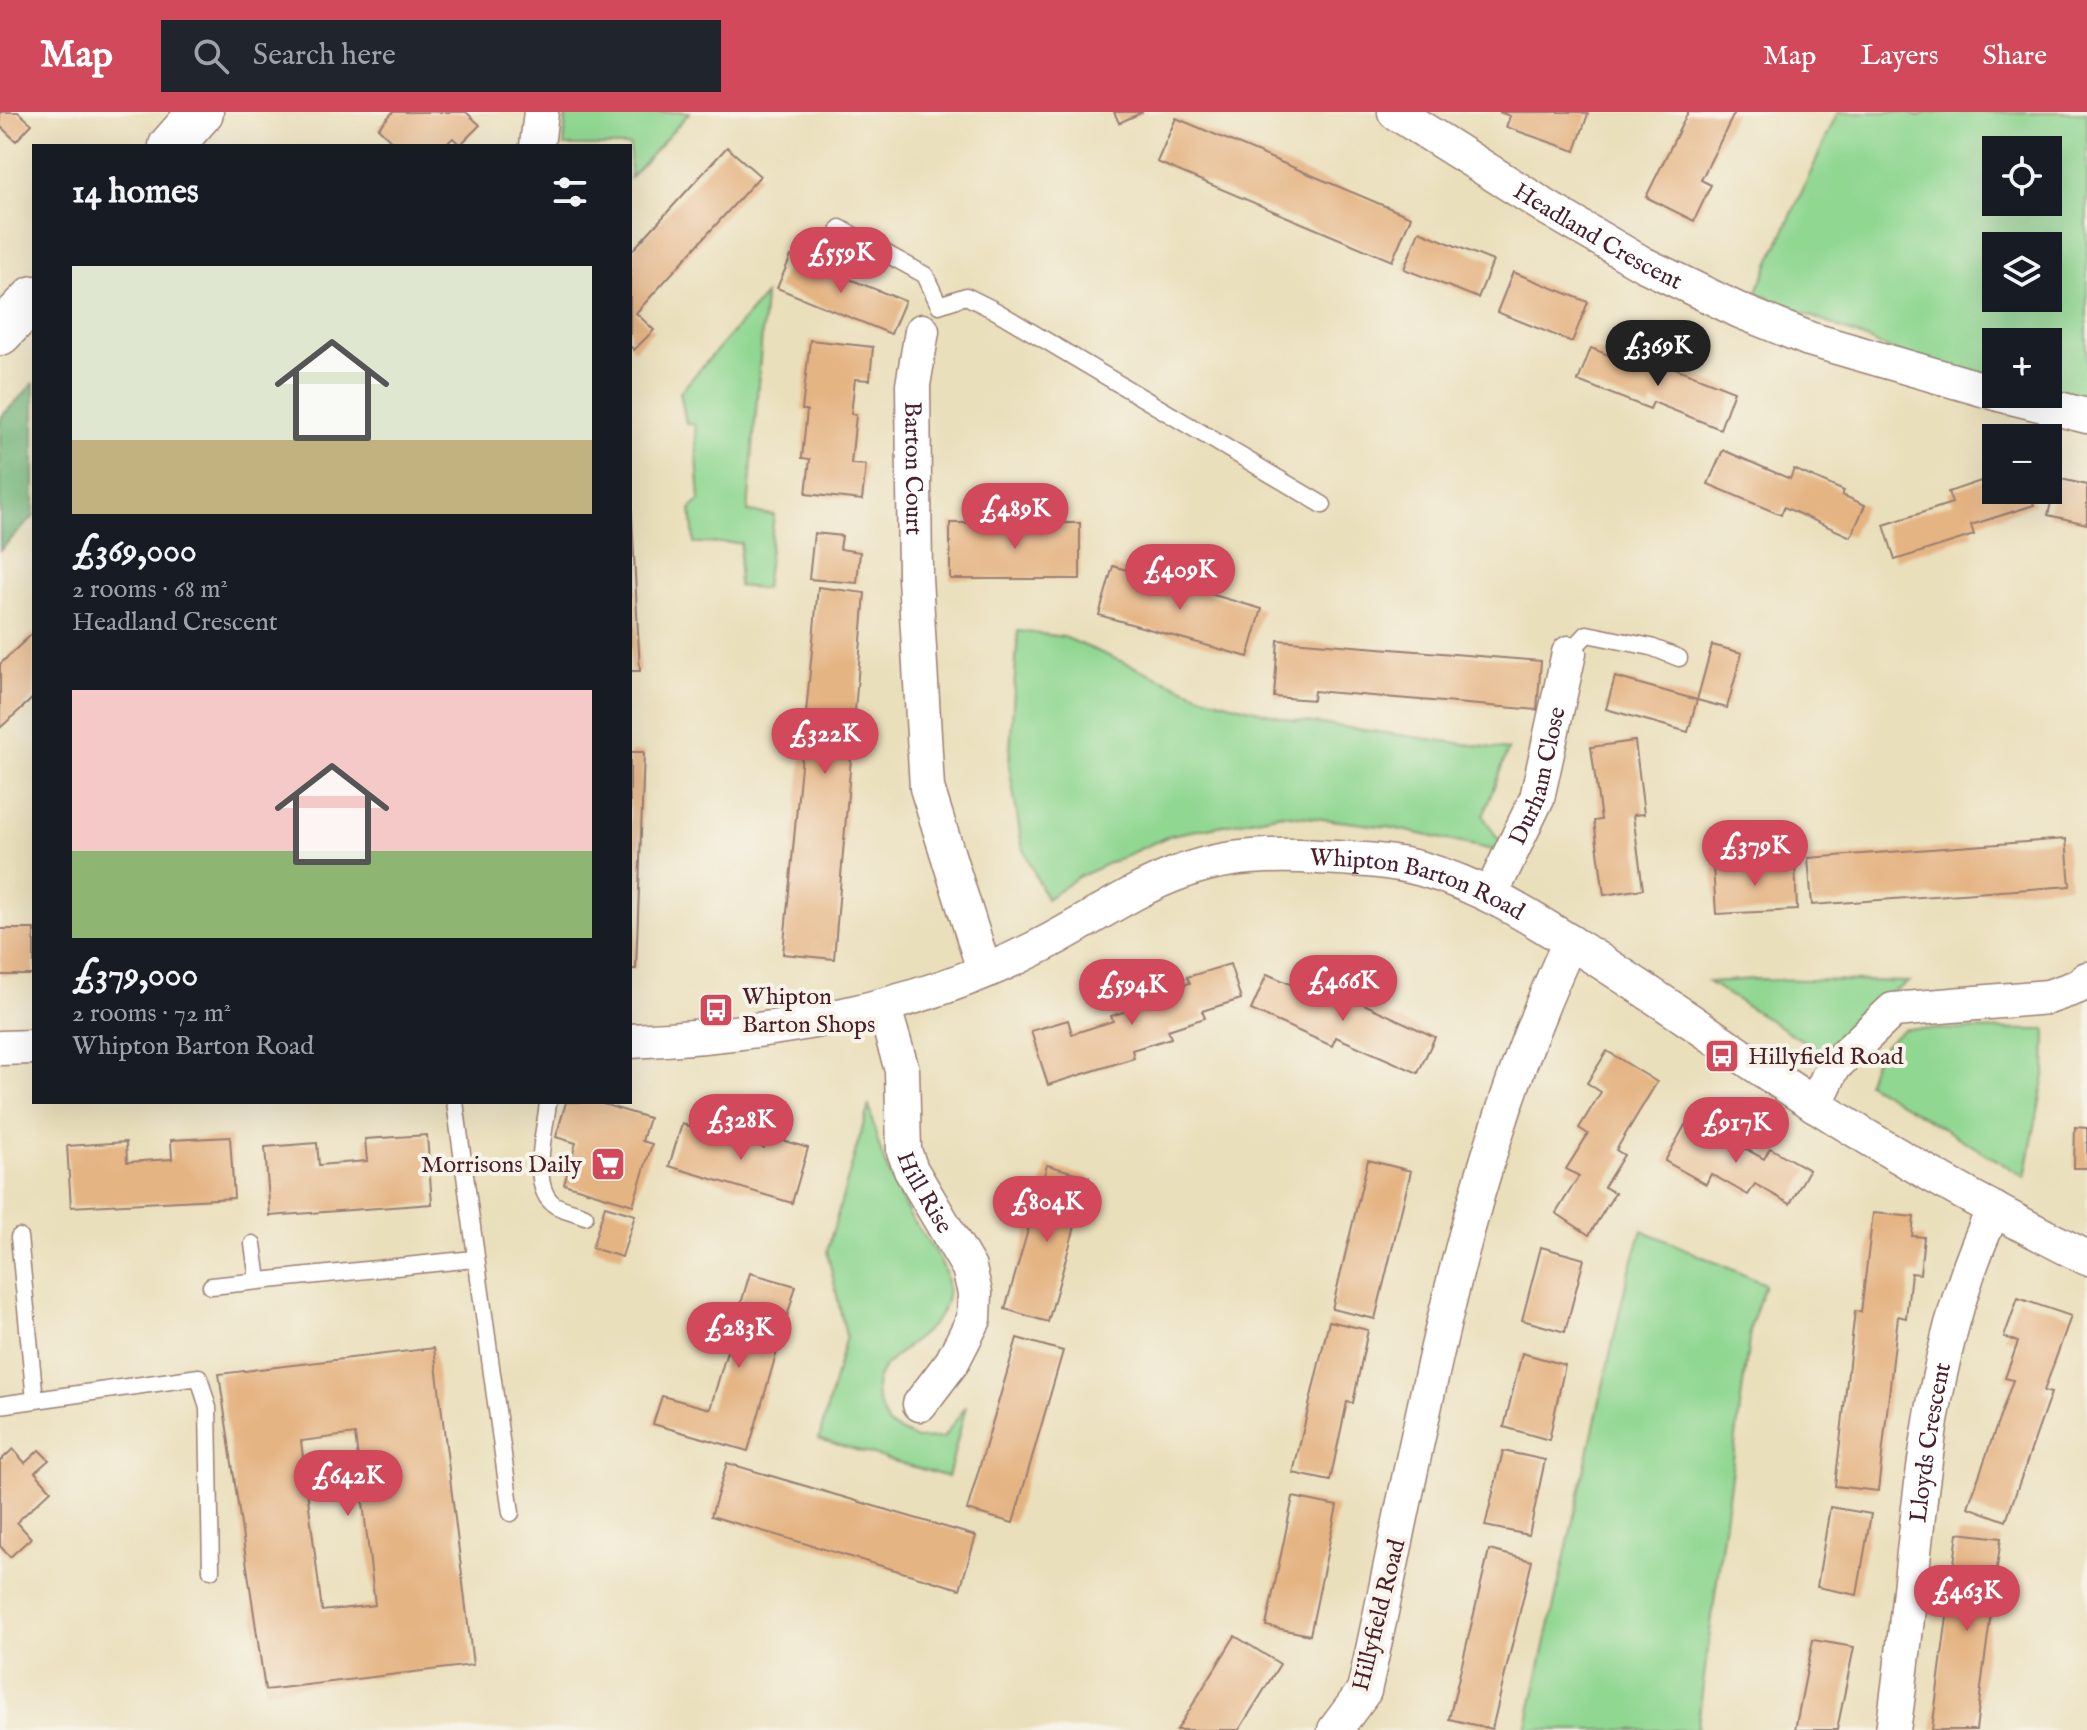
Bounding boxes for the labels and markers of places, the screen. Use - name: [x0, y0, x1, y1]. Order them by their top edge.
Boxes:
- pin: £559K: [785, 227, 897, 295]
- pin: £369K: [1602, 320, 1714, 388]
- pin: £489K: [959, 483, 1071, 551]
- pin: £409K: [1124, 544, 1236, 612]
- pin: £322K: [769, 708, 881, 776]
- pin: £379K: [1699, 820, 1811, 888]
- pin: £466K: [1287, 955, 1399, 1023]
- pin: £594K: [1076, 959, 1188, 1027]
- place label: Whipton Barton Shops: [742, 982, 875, 1041]
- bus stop icon: Whipton Barton Shops: [697, 991, 735, 1029]
- bus stop icon: Hillyfield Road: [1703, 1037, 1741, 1075]
- place label: Hillyfield Road: [1748, 1042, 1904, 1073]
- pin: £328K: [685, 1094, 797, 1162]
- pin: £917K: [1680, 1097, 1792, 1165]
- supermarket icon: Morrisons Daily: [589, 1145, 627, 1183]
- place label: Morrisons Daily: [421, 1150, 582, 1181]
- pin: £804K: [991, 1176, 1103, 1244]
- pin: £283K: [683, 1302, 795, 1370]
- pin: £642K: [292, 1450, 404, 1518]
- pin: £463K: [1911, 1565, 2023, 1633]

